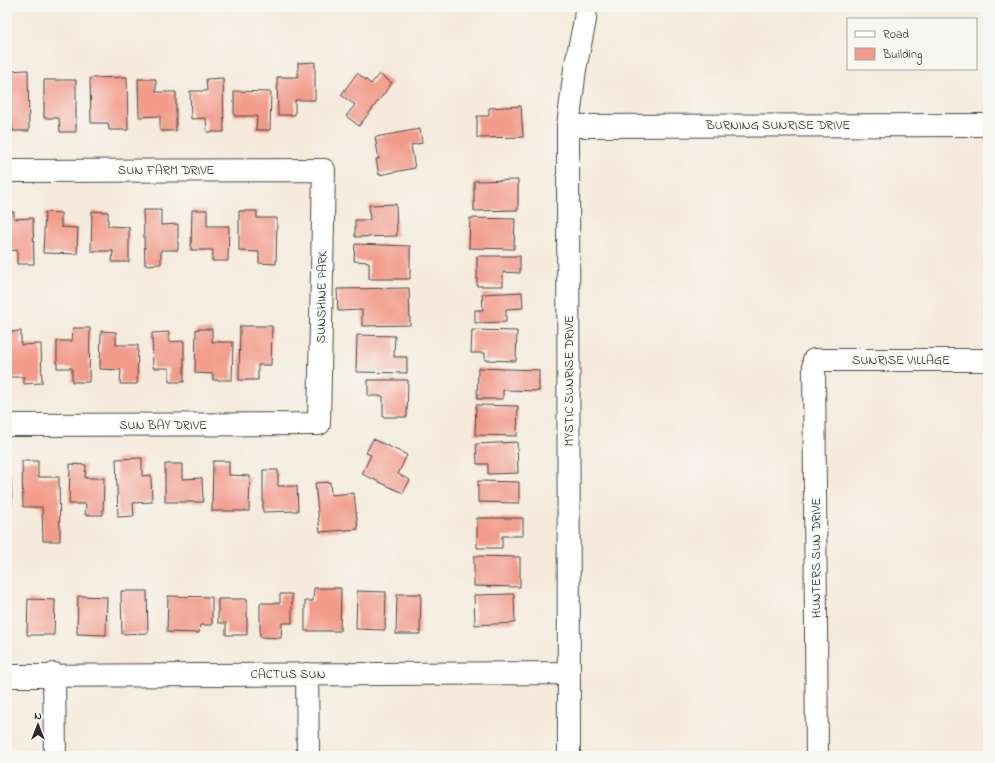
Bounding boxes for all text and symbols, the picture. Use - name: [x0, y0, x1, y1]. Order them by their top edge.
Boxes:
- legend: [847, 18, 977, 70]
- text: Road: [883, 26, 909, 44]
- text: Building: [882, 46, 922, 65]
- street label: BURNING SUNRISE DRIVE: [705, 116, 850, 135]
- street label: SUN FARM DRIVE: [118, 161, 214, 180]
- street label: SUNSHINE PARK: [312, 250, 332, 343]
- street label: MYSTIC SUNRISE DRIVE: [560, 315, 579, 447]
- street label: SUNRISE VILLAGE: [852, 351, 950, 370]
- street label: SUN BAY DRIVE: [119, 416, 207, 435]
- street label: HUNTERS SUN DRIVE: [807, 498, 826, 618]
- street label: CACTUS SUN: [251, 665, 325, 684]
- north arrow: [18, 705, 58, 745]
- text: N: [34, 708, 42, 724]

